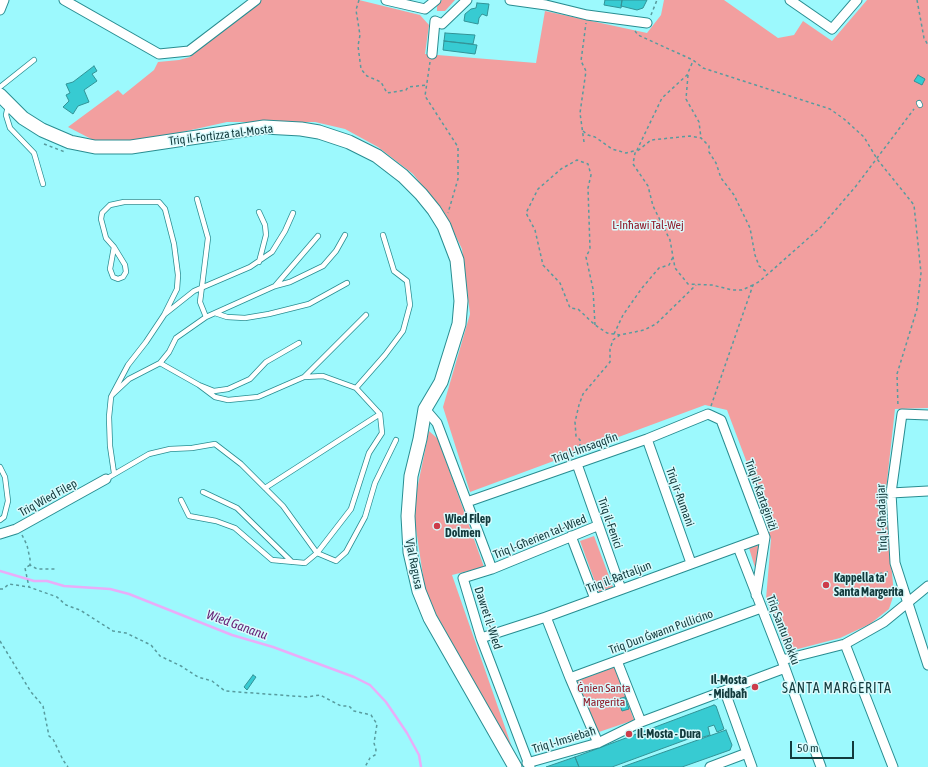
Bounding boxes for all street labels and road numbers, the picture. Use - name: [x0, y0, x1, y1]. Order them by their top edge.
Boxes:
- street label: Triq il-Fortizza tal-Mosta: [168, 121, 274, 149]
- street label: Triq l-Imsaqqfin: [550, 429, 620, 467]
- street label: Triq il-Kartaġiniżi: [742, 458, 780, 532]
- street label: Triq ir-Rumani: [663, 465, 697, 529]
- street label: Triq Wied Filep: [16, 476, 80, 520]
- street label: Triq l-Għadajjar: [874, 484, 890, 552]
- street label: Triq il-Fenici: [595, 496, 625, 550]
- street label: Triq l-Għerien tal-Wied: [491, 512, 589, 562]
- street label: Vjal Ragusa: [402, 537, 426, 591]
- street label: Triq il-Battaljun: [584, 558, 654, 596]
- street label: Dawret il-Wied: [471, 585, 505, 651]
- street label: Triq Santu Rokku: [763, 593, 803, 667]
- street label: Triq Dun Ġwann Pullicino: [607, 606, 715, 658]
- street label: Triq l-Imsiebaħ: [531, 724, 597, 756]

